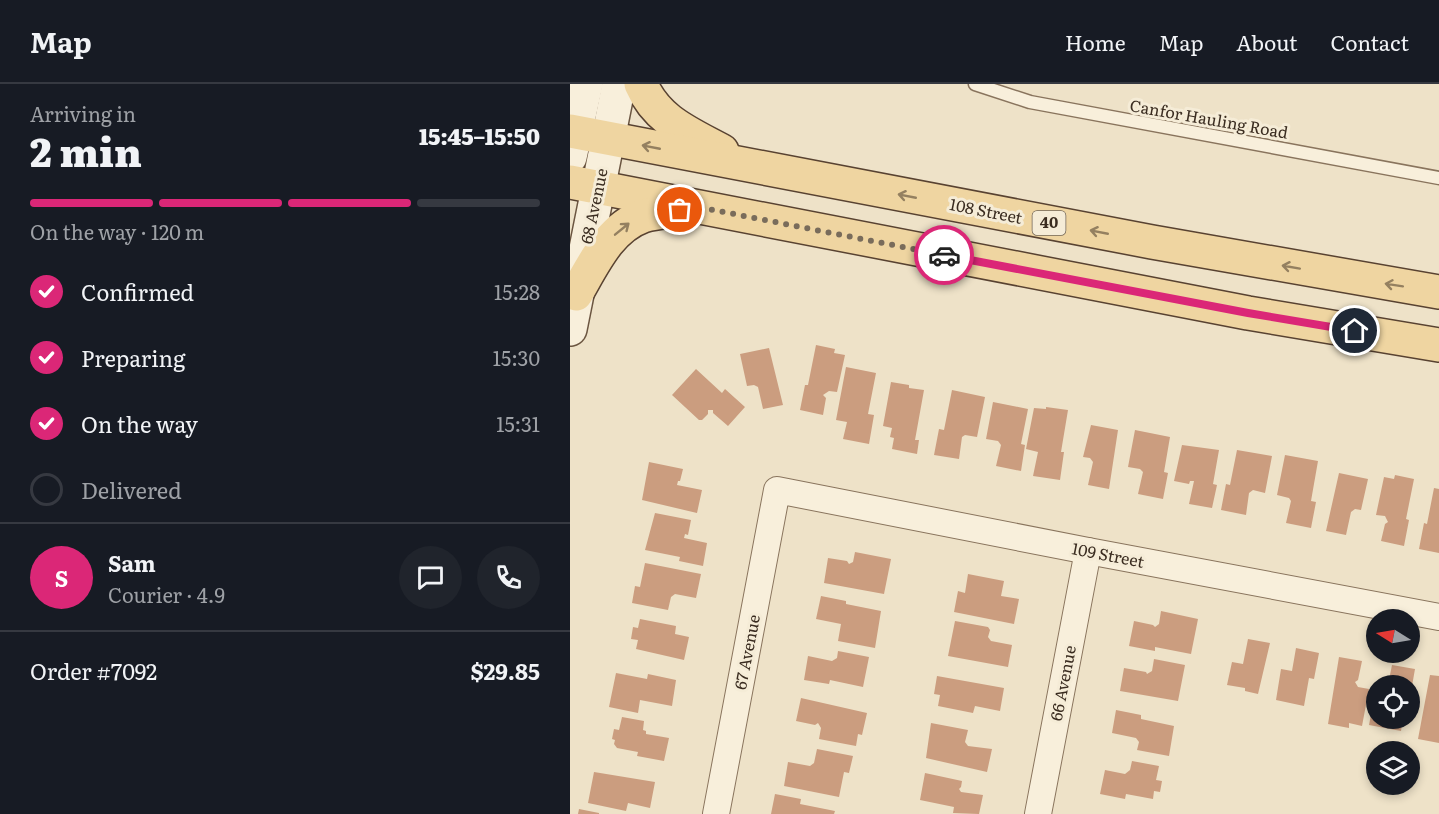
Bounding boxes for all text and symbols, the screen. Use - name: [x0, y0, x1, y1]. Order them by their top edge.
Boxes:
- text: Map: [30, 20, 92, 62]
- text: Home: [1065, 26, 1126, 57]
- text: Map: [1159, 26, 1203, 57]
- text: About: [1236, 26, 1298, 57]
- text: Contact: [1331, 26, 1409, 57]
- street label: Canfor Hauling Road: [1128, 92, 1290, 144]
- text: Arriving in: [30, 98, 136, 128]
- text: 15:45–15:50: [419, 119, 540, 152]
- text: 2 min: [30, 121, 142, 179]
- one-way arrow: [642, 141, 661, 152]
- street label: 68 Avenue: [573, 166, 613, 246]
- pin: [654, 184, 705, 235]
- one-way arrow: [898, 190, 918, 201]
- street label: 108 Street: [948, 191, 1025, 229]
- icon: bag: [663, 193, 696, 226]
- road number: 40: [1032, 211, 1066, 235]
- text: On the way · 120 m: [30, 216, 204, 246]
- one-way arrow: [613, 223, 629, 236]
- courier: [914, 225, 974, 285]
- one-way arrow: [1090, 226, 1109, 237]
- icon: car: [928, 239, 961, 272]
- one-way arrow: [1282, 261, 1301, 272]
- icon: check: [30, 275, 63, 308]
- text: Confirmed: [81, 275, 194, 308]
- text: 15:28: [494, 276, 540, 306]
- one-way arrow: [1384, 279, 1404, 290]
- pin: [1329, 305, 1380, 356]
- icon: home: [1338, 314, 1371, 347]
- icon: check: [30, 341, 63, 374]
- text: Preparing: [81, 341, 185, 374]
- text: 15:30: [493, 342, 540, 372]
- icon: check: [30, 407, 63, 440]
- text: On the way: [81, 407, 198, 440]
- text: 15:31: [496, 408, 540, 438]
- text: Delivered: [81, 473, 182, 506]
- street label: 109 Street: [1070, 535, 1147, 573]
- text: Sam: [108, 546, 156, 579]
- button: chat: [399, 546, 462, 609]
- button: phone: [477, 546, 540, 609]
- text: S: [55, 561, 68, 594]
- text: Courier · 4.9: [108, 579, 225, 609]
- north arrow: [1366, 609, 1420, 663]
- map controls: [1366, 609, 1420, 795]
- street label: 67 Avenue: [727, 612, 765, 691]
- street label: 66 Avenue: [1043, 643, 1081, 723]
- text: Order #7092: [30, 654, 157, 687]
- text: $29.85: [470, 654, 540, 687]
- button: locate: [1366, 675, 1420, 729]
- button: layers: [1366, 741, 1420, 795]

